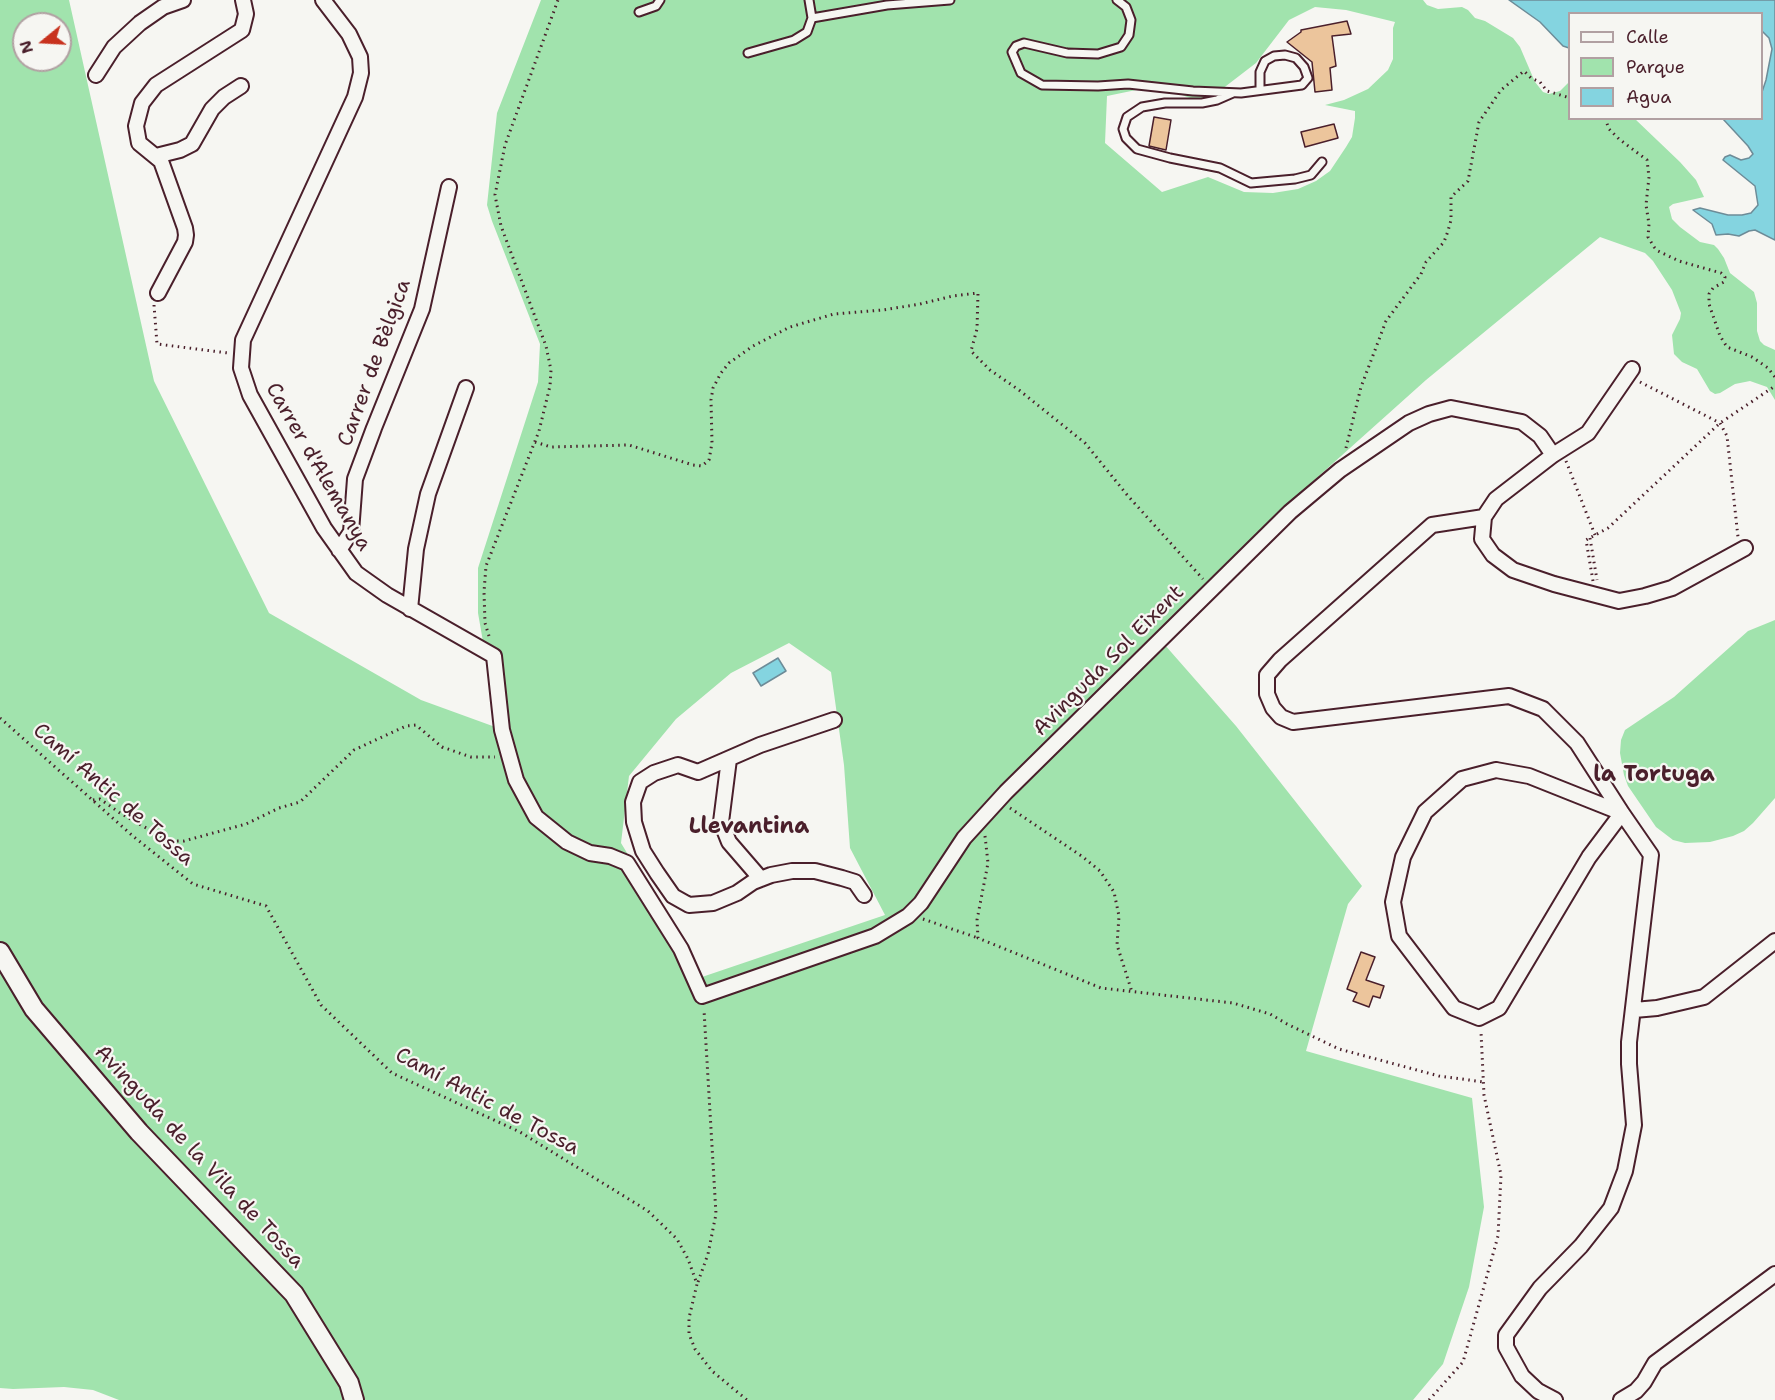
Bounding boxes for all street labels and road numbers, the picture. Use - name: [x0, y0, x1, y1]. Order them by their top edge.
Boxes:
- street label: Carrer de Bèlgica: [333, 276, 417, 450]
- street label: Carrer d'Alemanya: [260, 378, 376, 556]
- street label: Avinguda Sol Eixent: [1028, 580, 1190, 742]
- street label: Camí Antic de Tossa: [27, 718, 199, 872]
- street label: Avinguda de la Vila de Tossa: [89, 1040, 309, 1274]
- street label: Camí Antic de Tossa: [391, 1043, 583, 1161]

